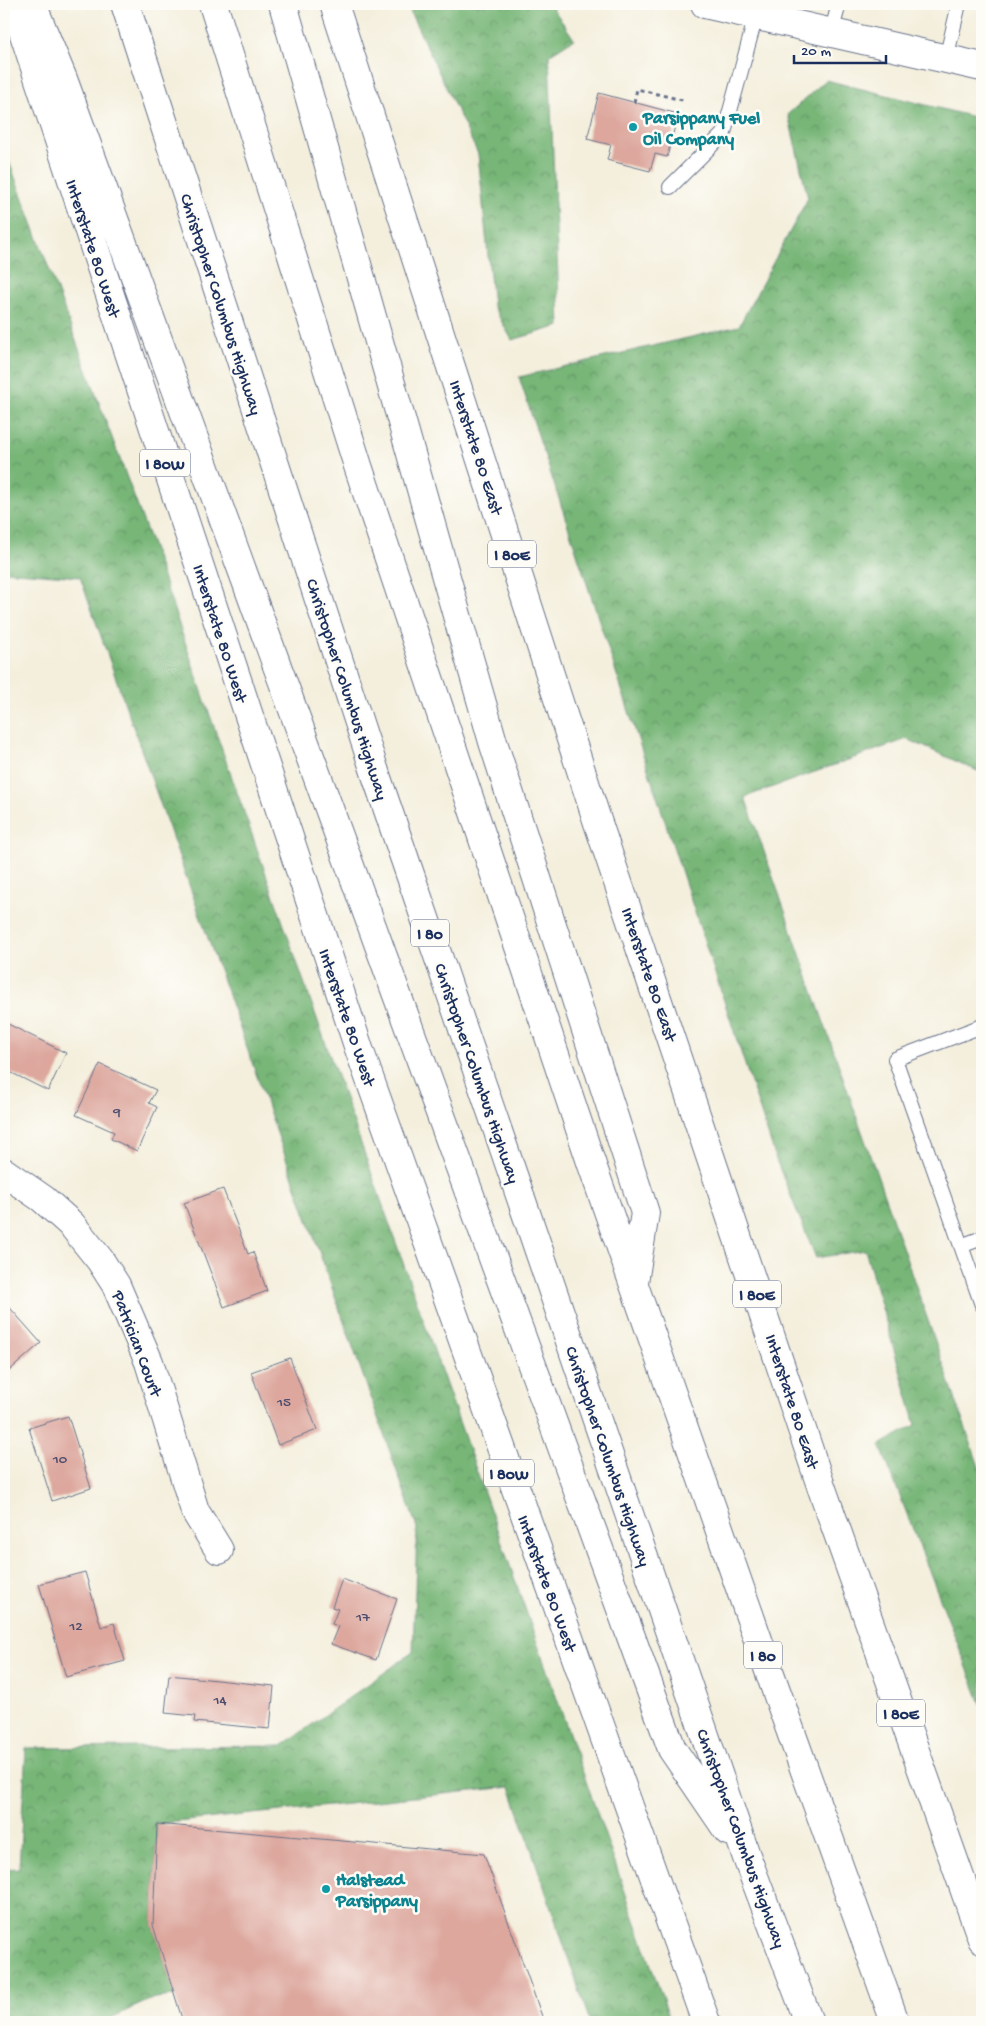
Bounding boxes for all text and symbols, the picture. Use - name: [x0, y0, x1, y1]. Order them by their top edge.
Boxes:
- scale bar: [794, 32, 886, 64]
- text: 20 m: [801, 43, 831, 61]
- place label: Parsippany Fuel Oil Company: [642, 109, 760, 151]
- marker: Parsippany Fuel Oil Company: [627, 121, 639, 133]
- street label: Interstate 80 West: [59, 177, 124, 322]
- street label: Christopher Columbus Highway: [174, 191, 265, 418]
- street label: Interstate 80 East: [443, 378, 507, 519]
- road number: I 80W: [140, 449, 190, 476]
- road number: I 80E: [488, 540, 536, 568]
- street label: Interstate 80 West: [186, 562, 251, 707]
- street label: Christopher Columbus Highway: [300, 576, 391, 803]
- street label: Interstate 80 East: [615, 905, 681, 1046]
- road number: I 80: [411, 920, 449, 946]
- street label: Interstate 80 West: [312, 946, 379, 1091]
- street label: Christopher Columbus Highway: [428, 961, 523, 1187]
- house number: 9: [112, 1104, 121, 1122]
- road number: I 80E: [733, 1280, 781, 1308]
- street label: Patrician Court: [106, 1287, 166, 1401]
- street label: Interstate 80 East: [759, 1332, 823, 1473]
- street label: Christopher Columbus Highway: [559, 1344, 654, 1570]
- house number: 15: [276, 1394, 291, 1412]
- house number: 10: [52, 1451, 68, 1469]
- road number: I 80W: [484, 1460, 534, 1486]
- street label: Interstate 80 West: [511, 1513, 581, 1656]
- house number: 17: [355, 1609, 371, 1627]
- house number: 12: [68, 1618, 83, 1636]
- road number: I 80: [744, 1642, 782, 1668]
- house number: 14: [212, 1692, 227, 1710]
- road number: I 80E: [877, 1700, 925, 1726]
- street label: Christopher Columbus Highway: [690, 1727, 789, 1951]
- place label: Halstead Parsippany: [335, 1871, 418, 1913]
- marker: Halstead Parsippany: [320, 1883, 332, 1895]

